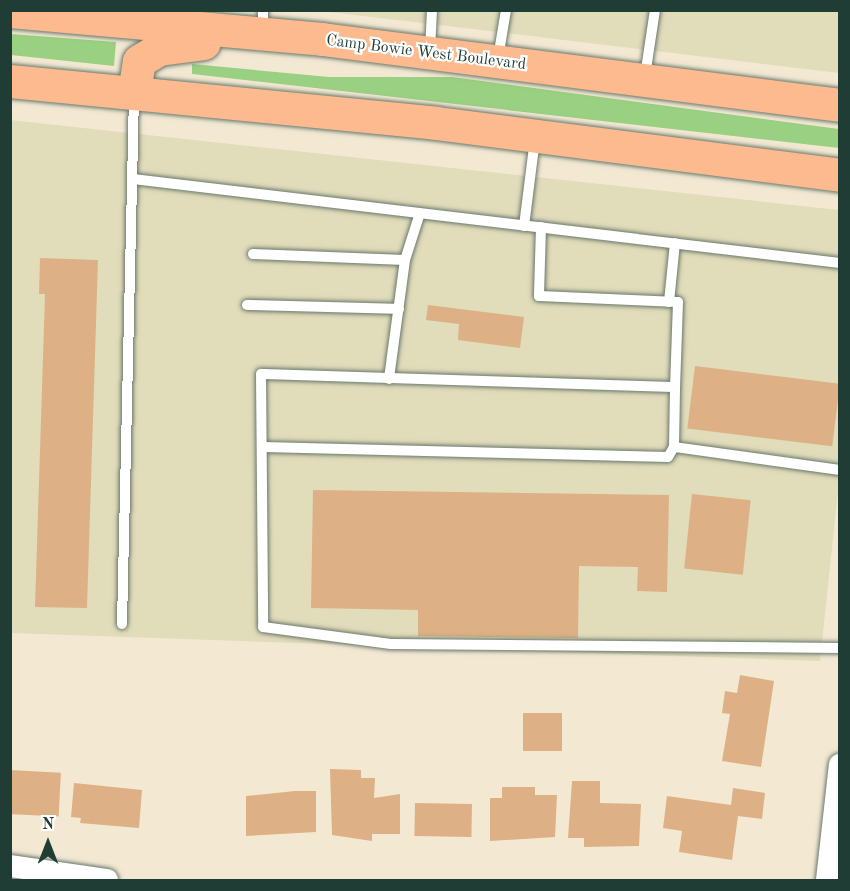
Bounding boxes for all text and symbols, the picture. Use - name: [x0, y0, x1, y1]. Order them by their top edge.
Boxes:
- street label: Camp Bowie West Boulevard: [325, 31, 527, 75]
- north arrow: [18, 813, 78, 873]
- text: N: [42, 817, 54, 833]

